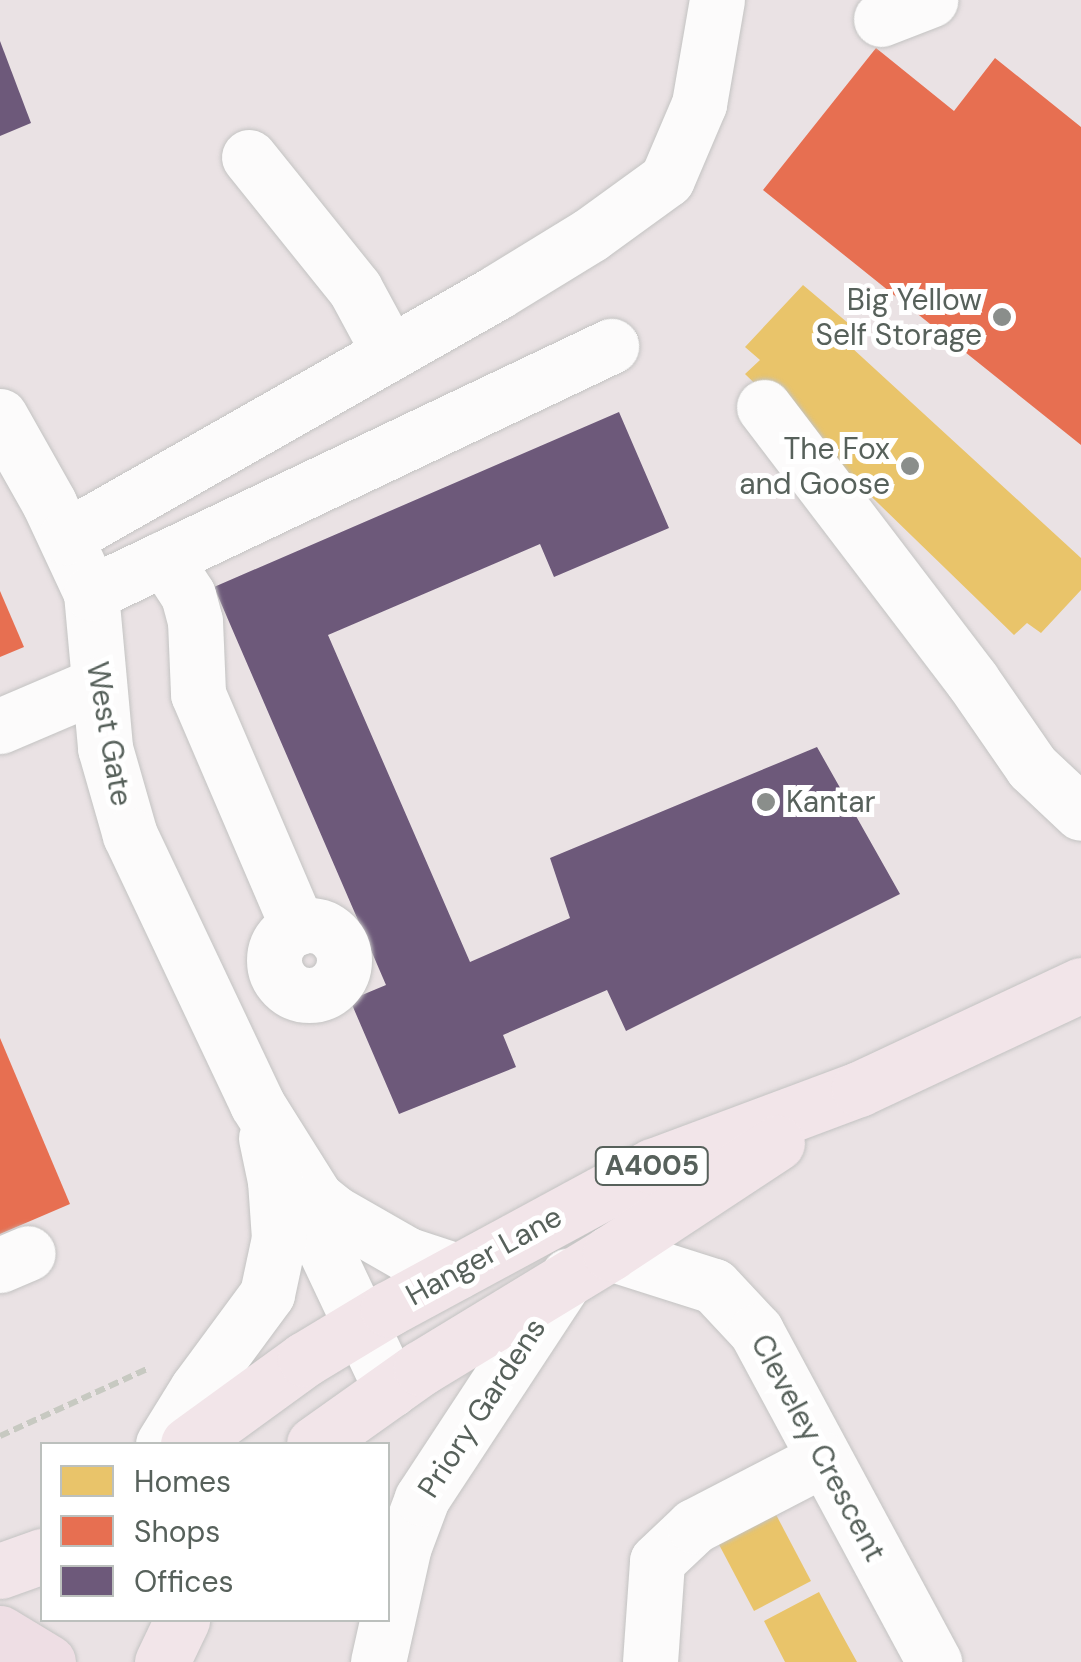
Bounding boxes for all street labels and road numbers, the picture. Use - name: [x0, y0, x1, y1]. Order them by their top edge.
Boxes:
- street label: West Gate: [79, 659, 139, 809]
- road number: A4005: [594, 1143, 710, 1189]
- street label: Hanger Lane: [400, 1198, 568, 1314]
- street label: Priory Gardens: [411, 1311, 553, 1505]
- street label: Cleveley Crescent: [743, 1328, 893, 1568]

